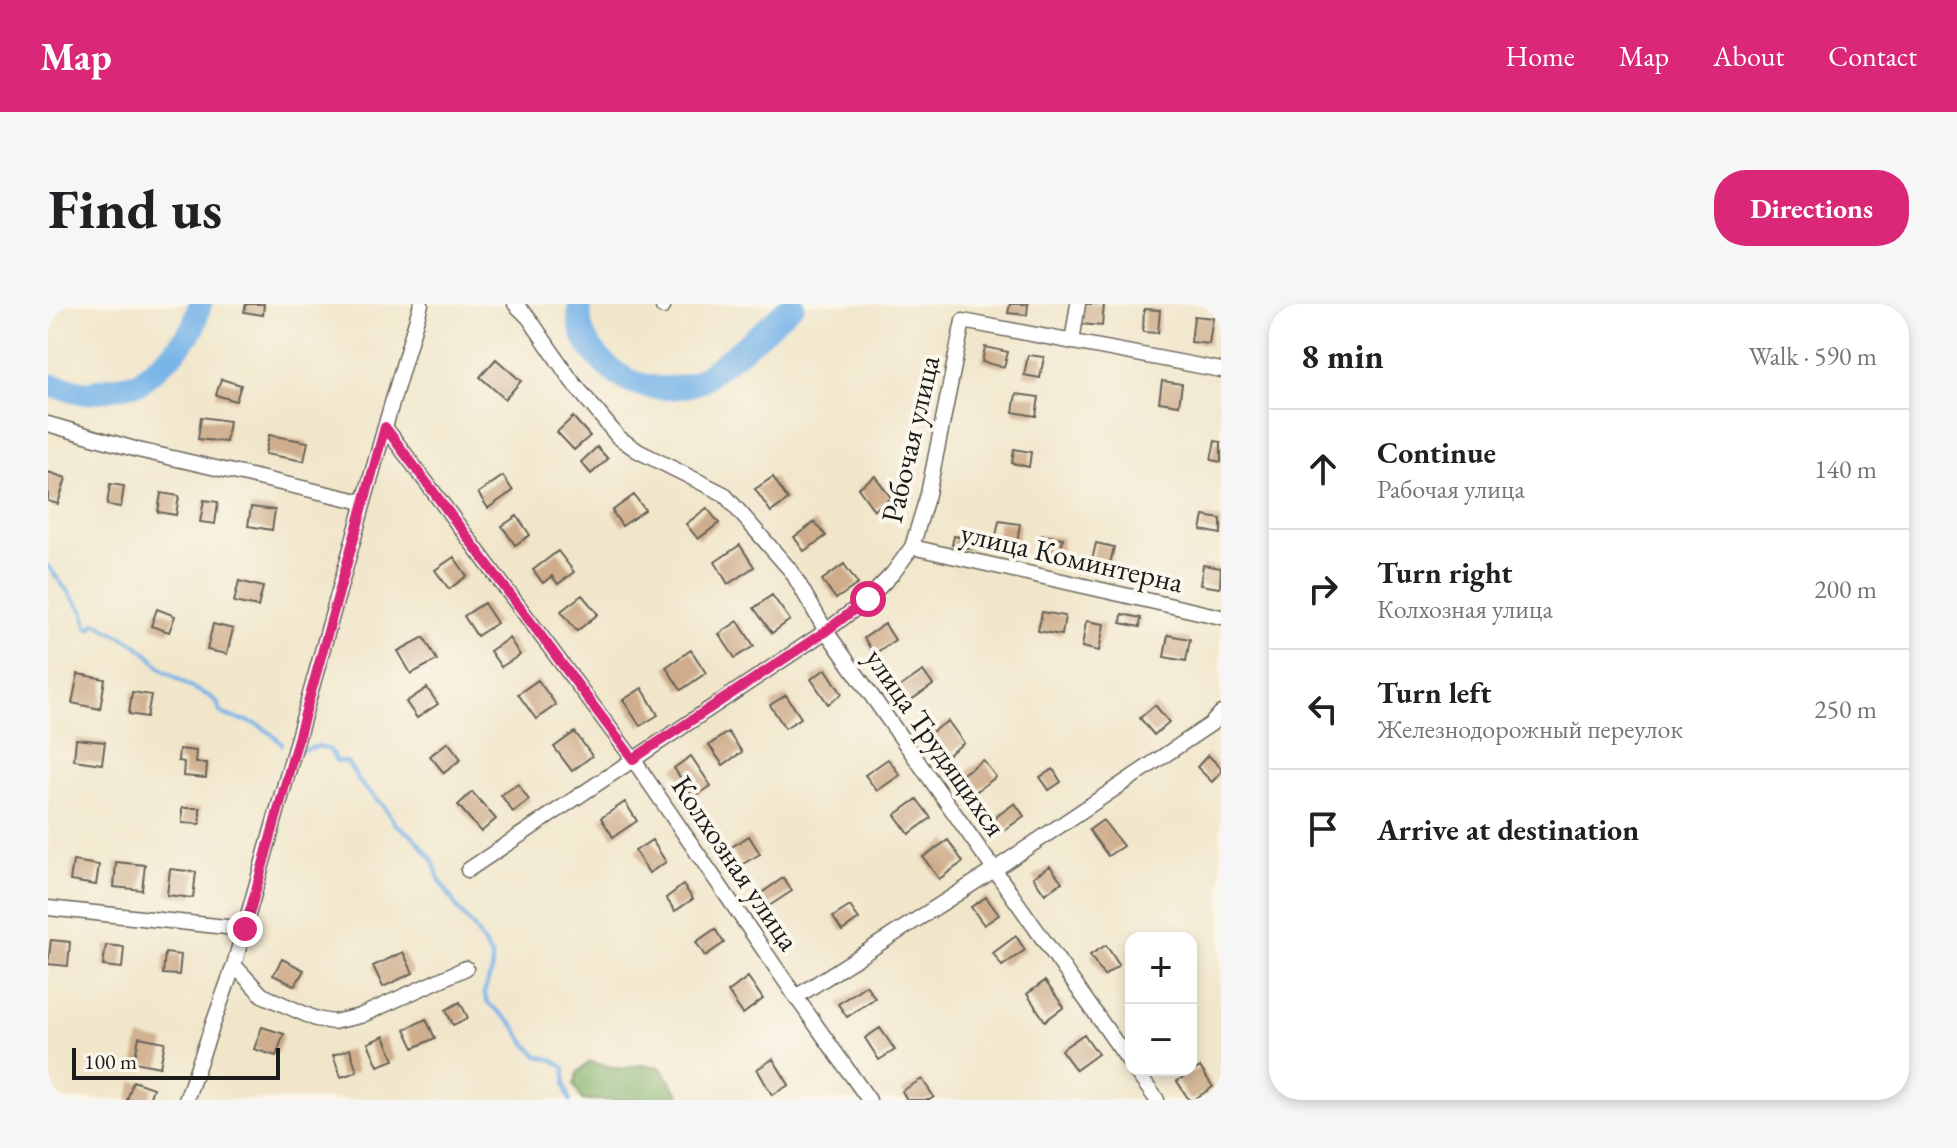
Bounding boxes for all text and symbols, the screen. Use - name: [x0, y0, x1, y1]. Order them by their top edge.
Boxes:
- text: Map: [40, 32, 112, 81]
- text: Home: [1505, 38, 1575, 74]
- text: Map: [1619, 38, 1669, 74]
- text: About: [1713, 38, 1784, 74]
- text: Contact: [1828, 38, 1917, 74]
- button: Directions: [1714, 170, 1909, 246]
- text: Find us: [48, 172, 222, 245]
- text: 8 min: [1301, 334, 1384, 378]
- text: Walk · 590 m: [1749, 339, 1877, 373]
- street label: Рабочая улица: [872, 352, 948, 526]
- text: Continue: [1377, 433, 1496, 472]
- icon: ahead: [1301, 447, 1345, 491]
- text: 140 m: [1814, 452, 1877, 486]
- text: Рабочая улица: [1377, 472, 1525, 506]
- street label: улица Коминтерна: [957, 512, 1187, 602]
- text: Turn right: [1377, 553, 1513, 592]
- icon: right: [1301, 567, 1345, 611]
- text: 200 m: [1814, 572, 1877, 606]
- route start: [850, 581, 886, 617]
- text: Колхозная улица: [1377, 592, 1553, 626]
- street label: улица Трудящихся: [857, 640, 1015, 844]
- text: Turn left: [1377, 673, 1491, 712]
- icon: left: [1301, 687, 1345, 731]
- text: 250 m: [1814, 692, 1877, 726]
- text: Железнодорожный переулок: [1377, 712, 1683, 746]
- street label: Колхозная улица: [663, 768, 809, 958]
- icon: arrive: [1301, 807, 1345, 851]
- text: Arrive at destination: [1377, 810, 1639, 849]
- route end: [227, 911, 263, 947]
- map controls: [1125, 932, 1197, 1076]
- button: +: [1125, 932, 1197, 1004]
- button: −: [1125, 1004, 1197, 1076]
- scale bar: [72, 1044, 280, 1080]
- text: 100 m: [84, 1047, 137, 1076]

